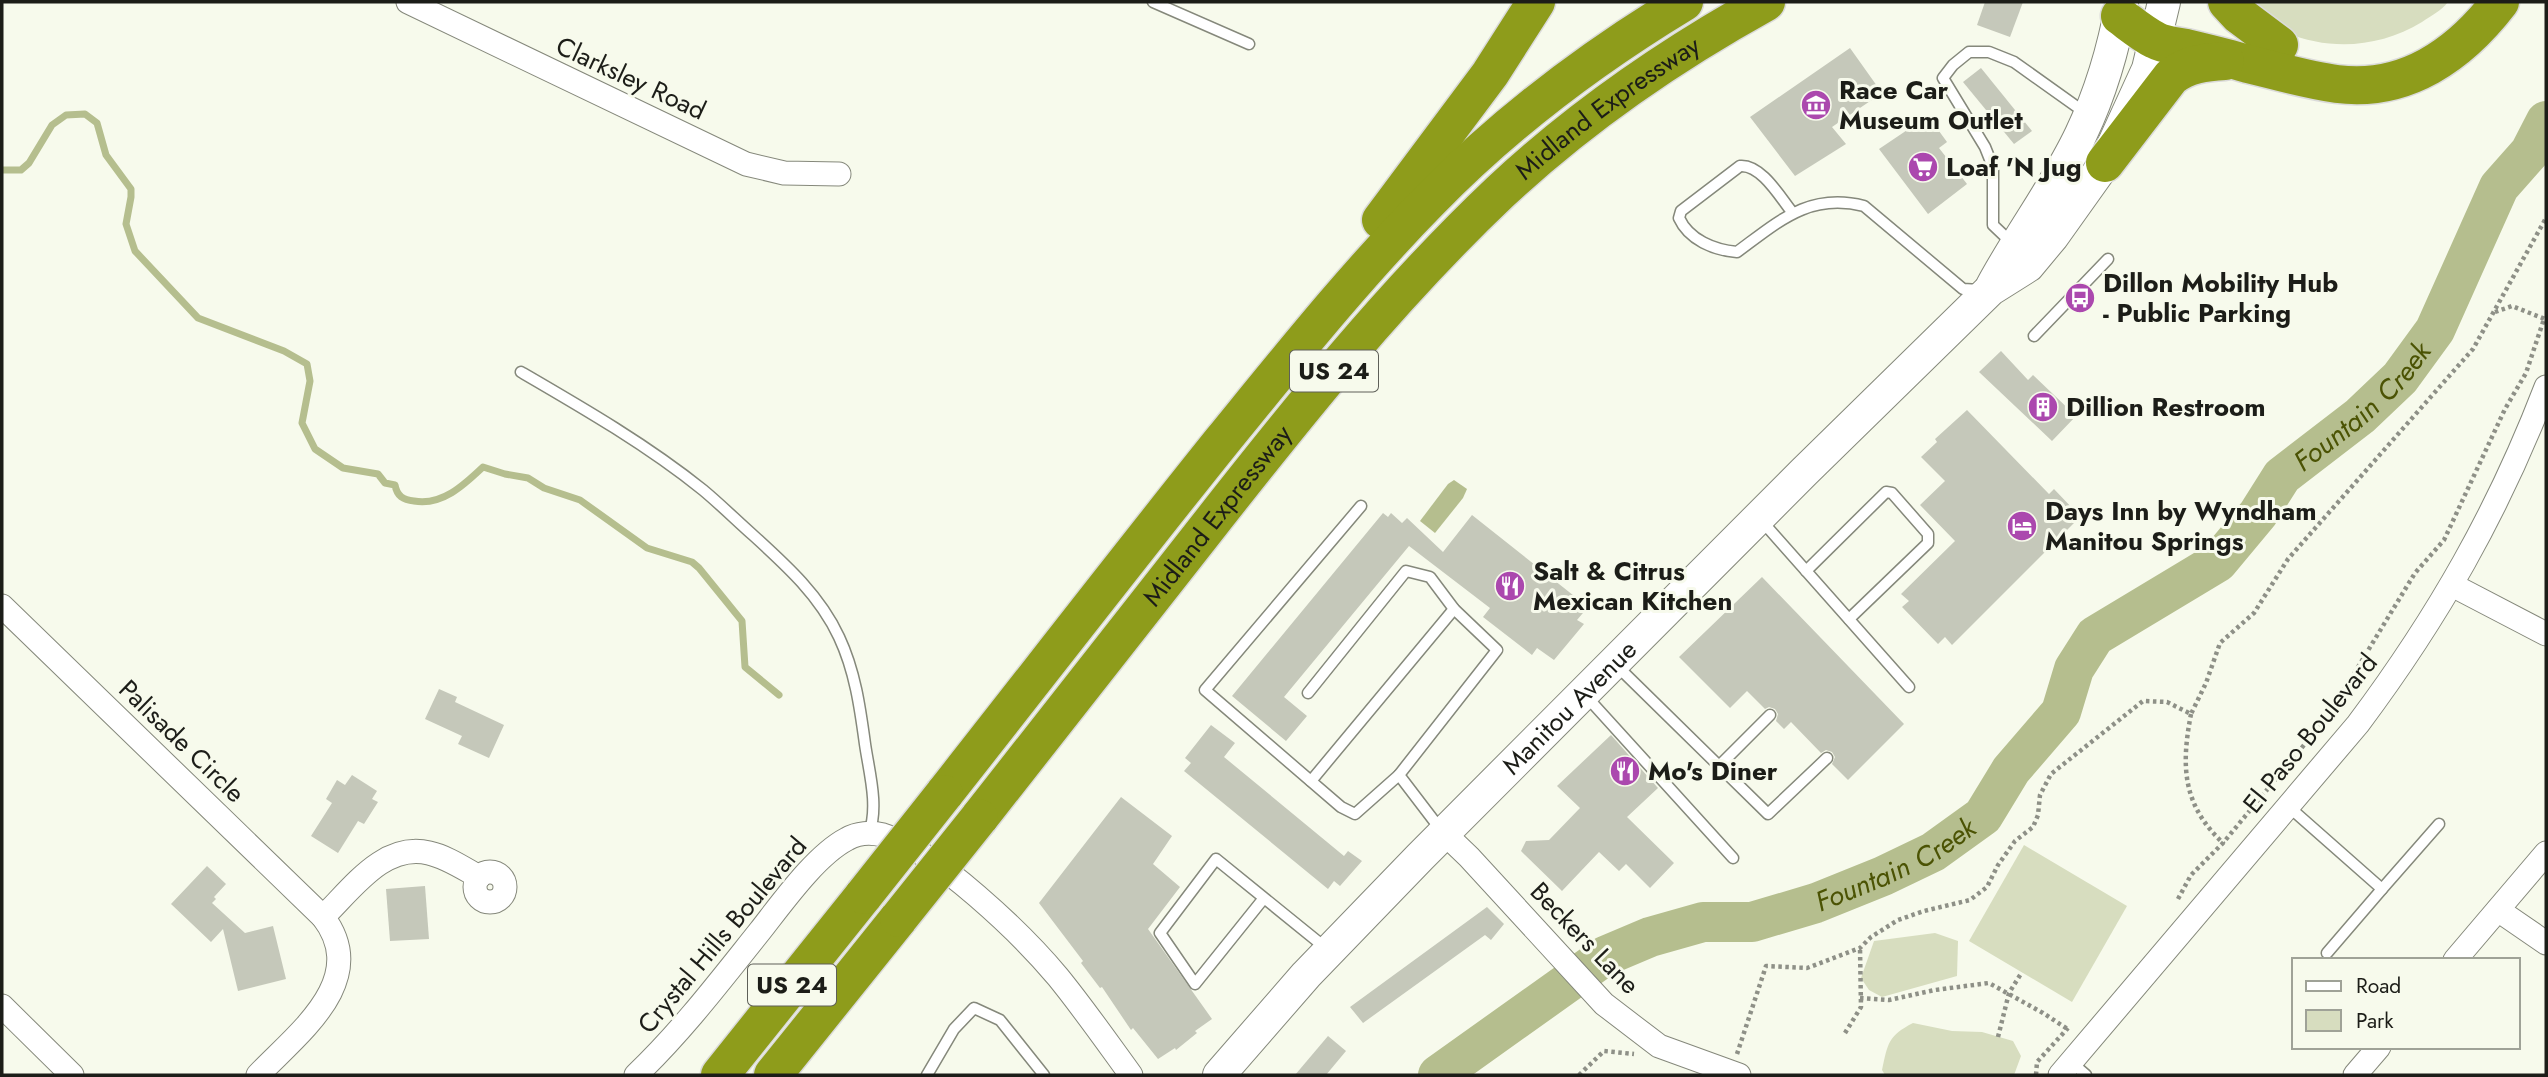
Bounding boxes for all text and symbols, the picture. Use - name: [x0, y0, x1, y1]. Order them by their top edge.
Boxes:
- street label: Midland Expressway: [1507, 26, 1708, 189]
- street label: Clarksley Road: [550, 27, 712, 129]
- place label: Race Car Museum Outlet: [1839, 71, 2023, 139]
- museum icon: Race Car Museum Outlet: [1799, 88, 1833, 122]
- place label: Loaf 'N Jug: [1946, 148, 2082, 186]
- supermarket icon: Loaf 'N Jug: [1906, 150, 1940, 184]
- place label: Dillon Mobility Hub - Public Parking: [2103, 264, 2338, 332]
- bus stop icon: Dillon Mobility Hub - Public Parking: [2063, 281, 2097, 315]
- water label: Fountain Creek: [2285, 333, 2442, 481]
- road number: US 24: [1290, 350, 1378, 392]
- place label: Dillion Restroom: [2066, 388, 2266, 426]
- building icon: Dillion Restroom: [2026, 390, 2060, 424]
- street label: Midland Expressway: [1133, 416, 1301, 614]
- place label: Days Inn by Wyndham Manitou Springs: [2045, 492, 2317, 560]
- hotel icon: Days Inn by Wyndham Manitou Springs: [2005, 509, 2039, 543]
- place label: Salt & Citrus Mexican Kitchen: [1533, 552, 1732, 620]
- restaurant icon: Salt & Citrus Mexican Kitchen: [1493, 569, 1527, 603]
- street label: Manitou Avenue: [1493, 631, 1645, 783]
- street label: El Paso Boulevard: [2234, 645, 2386, 821]
- street label: Palisade Circle: [110, 671, 254, 811]
- place label: Mo's Diner: [1648, 752, 1778, 790]
- restaurant icon: Mo's Diner: [1608, 754, 1642, 788]
- water label: Fountain Creek: [1809, 807, 1985, 922]
- street label: Crystal Hills Boulevard: [628, 828, 816, 1042]
- street label: Beckers Lane: [1522, 873, 1648, 1003]
- legend: [2292, 958, 2520, 1049]
- road number: US 24: [748, 965, 836, 1006]
- text: Road: [2356, 971, 2401, 1001]
- text: Park: [2356, 1006, 2394, 1036]

